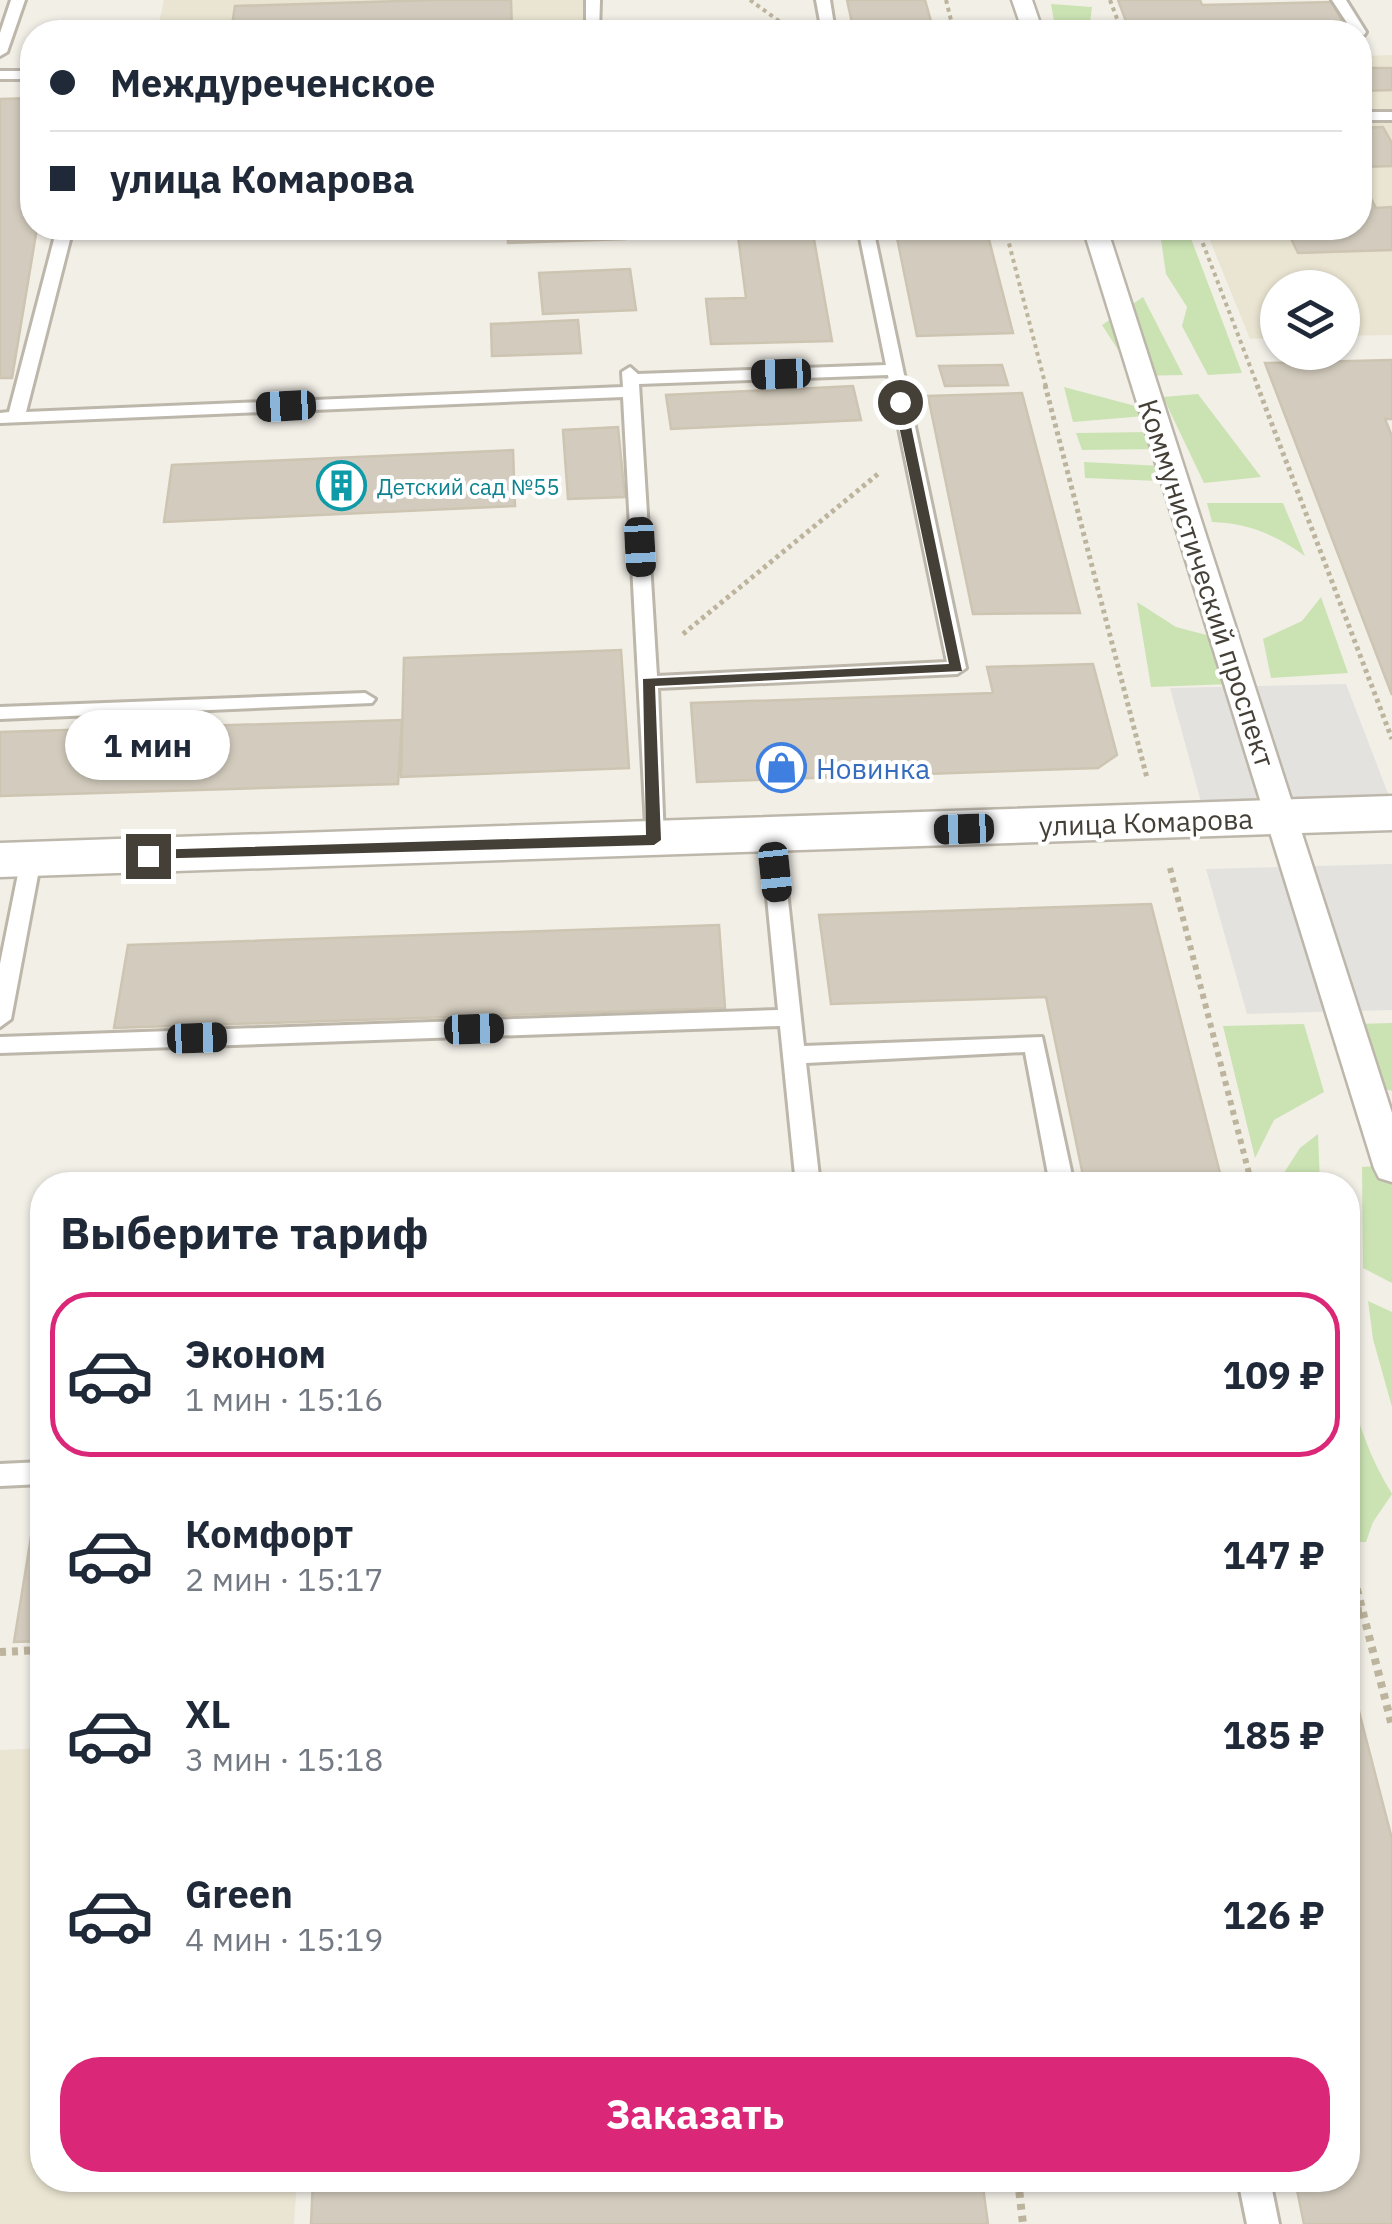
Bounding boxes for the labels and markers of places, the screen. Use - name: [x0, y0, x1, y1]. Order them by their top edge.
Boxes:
- building icon: Детский сад №55: [316, 460, 368, 512]
- place label: Детский сад №55: [377, 472, 560, 501]
- shop icon: Новинка: [755, 742, 807, 794]
- place label: Новинка: [816, 750, 930, 787]

